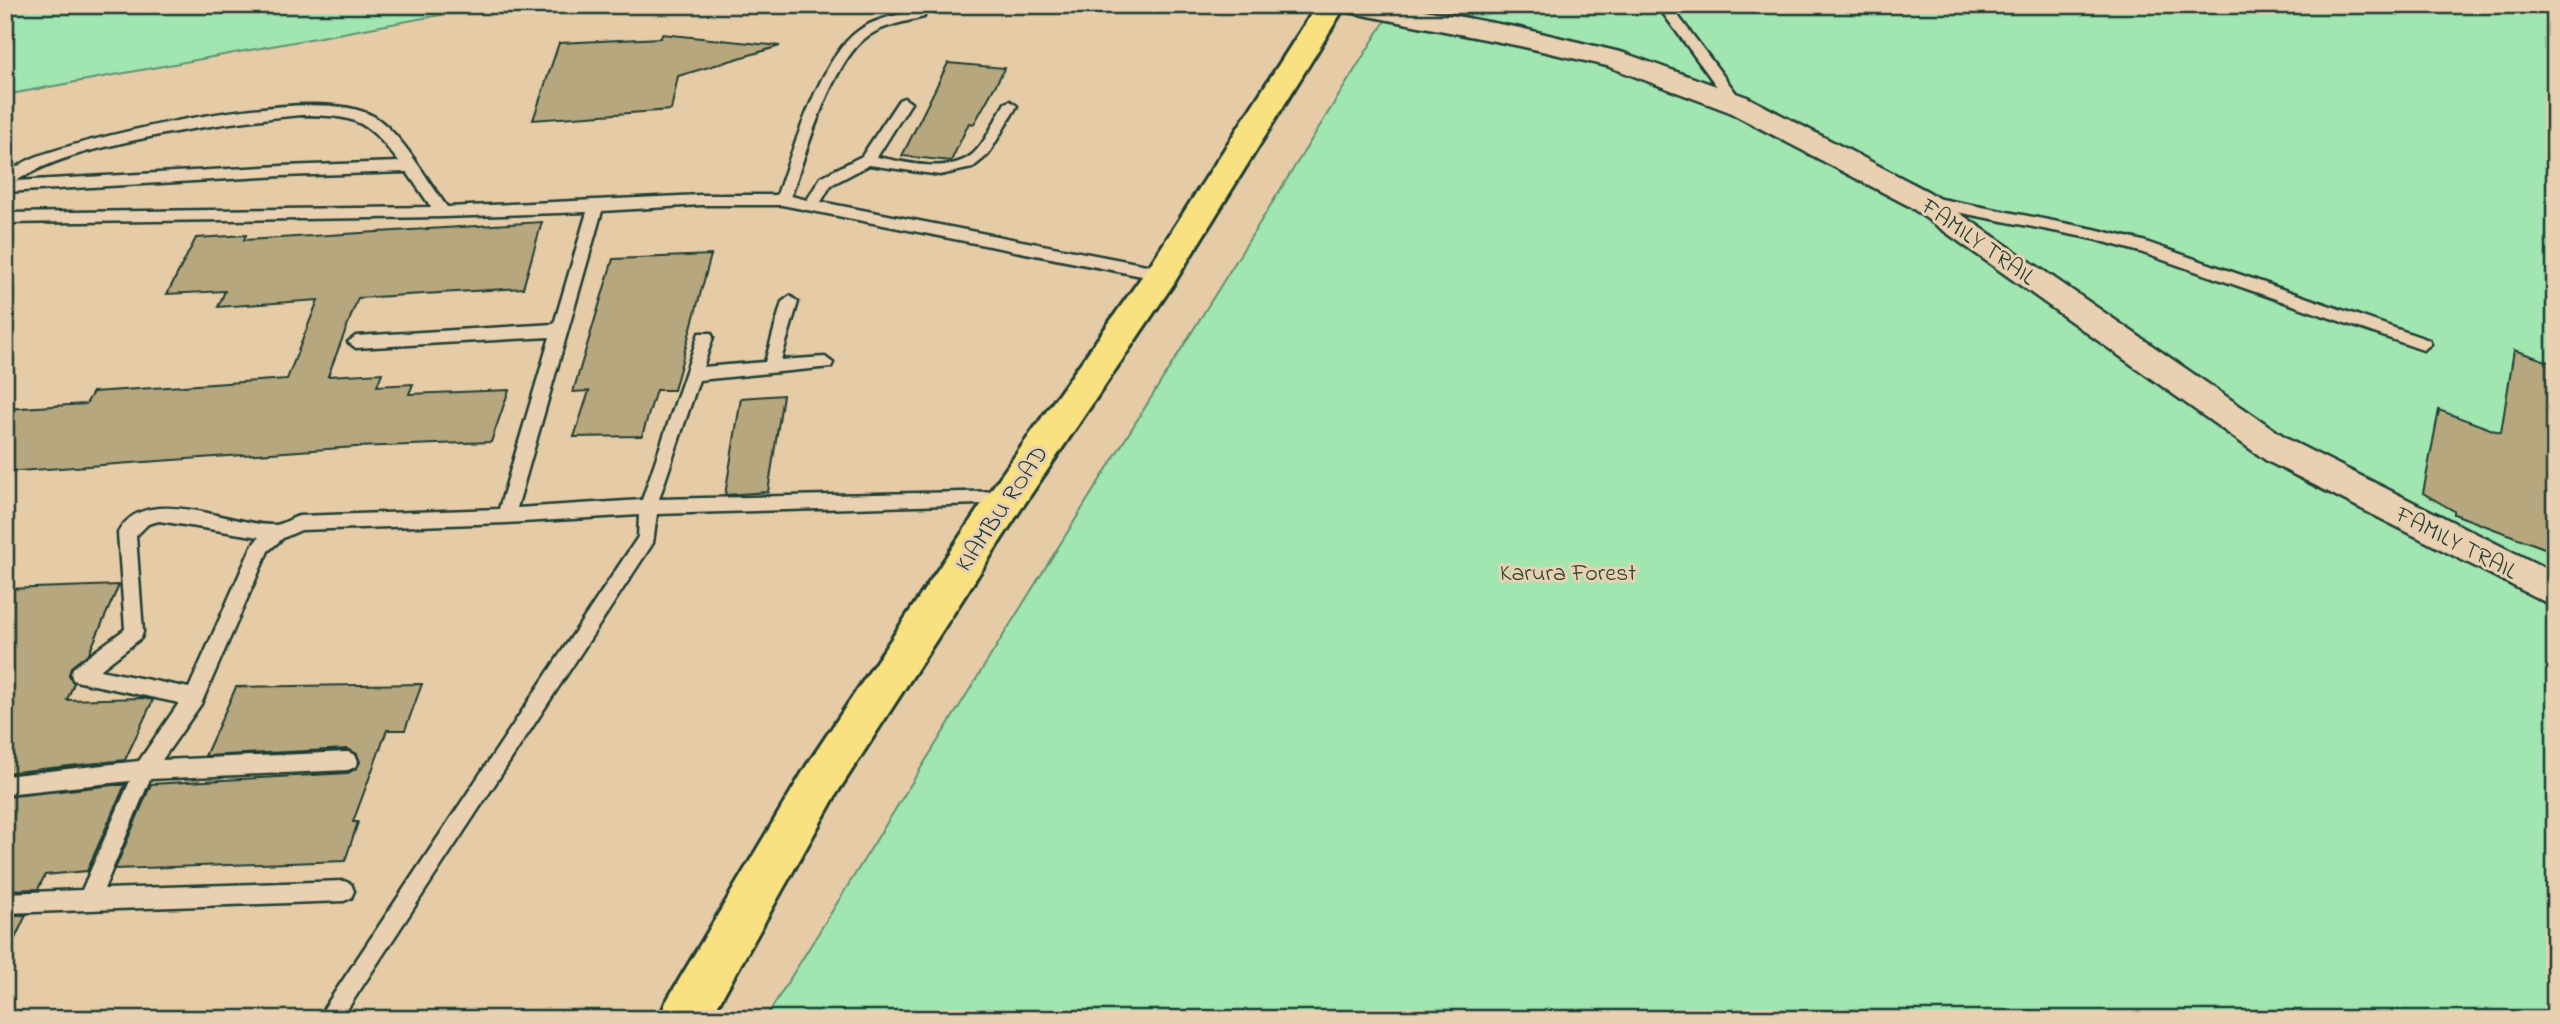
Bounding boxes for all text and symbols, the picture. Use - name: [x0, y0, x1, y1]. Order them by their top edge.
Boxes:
- street label: FAMILY TRAIL: [1912, 190, 2042, 296]
- street label: KIAMBU ROAD: [948, 439, 1058, 580]
- street label: FAMILY TRAIL: [2388, 498, 2523, 590]
- park label: Karura Forest: [1500, 557, 1636, 592]

